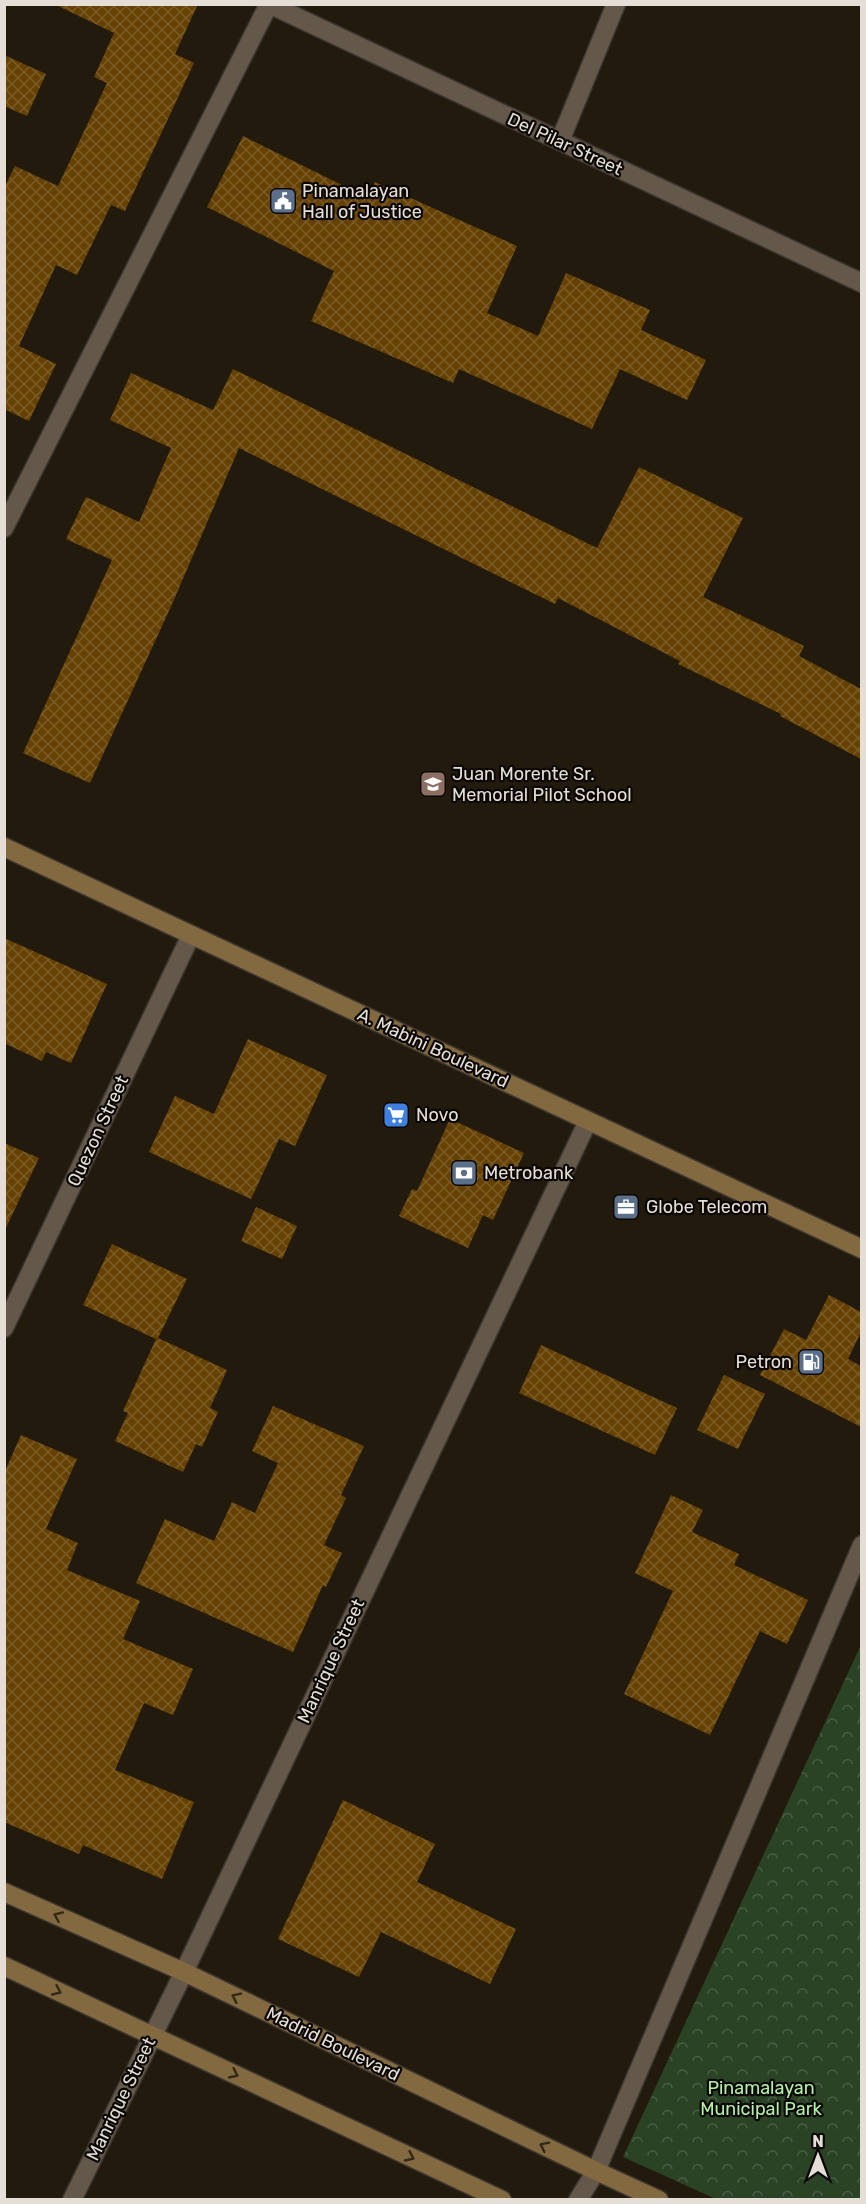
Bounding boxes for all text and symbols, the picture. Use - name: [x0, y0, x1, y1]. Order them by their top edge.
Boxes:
- street label: Del Pilar Street: [504, 108, 626, 180]
- place label: Pinamalayan Hall of Justice: [302, 180, 422, 223]
- public building icon: Pinamalayan Hall of Justice: [268, 186, 298, 216]
- place label: Juan Morente Sr. Memorial Pilot School: [452, 763, 632, 806]
- school or university icon: Juan Morente Sr. Memorial Pilot School: [418, 769, 448, 799]
- street label: A. Mabini Boulevard: [354, 1003, 512, 1093]
- street label: Quezon Street: [63, 1072, 133, 1190]
- supermarket icon: Novo: [381, 1100, 411, 1130]
- place label: Novo: [416, 1104, 458, 1126]
- bank icon: Metrobank: [449, 1158, 479, 1188]
- place label: Metrobank: [484, 1162, 574, 1184]
- office icon: Globe Telecom: [611, 1192, 641, 1222]
- place label: Globe Telecom: [646, 1196, 767, 1218]
- fuel station icon: Petron: [796, 1347, 826, 1377]
- place label: Petron: [736, 1351, 792, 1373]
- street label: Manrique Street: [293, 1595, 369, 1727]
- one-way arrow: [54, 1912, 65, 1924]
- one-way arrow: [51, 1983, 62, 1995]
- one-way arrow: [231, 1993, 242, 2005]
- street label: Madrid Boulevard: [263, 2002, 403, 2086]
- street label: Manrique Street: [82, 2034, 160, 2164]
- one-way arrow: [227, 2067, 238, 2079]
- park label: Pinamalayan Municipal Park: [700, 2077, 822, 2120]
- north arrow: [788, 2126, 848, 2186]
- text: N: [812, 2132, 824, 2151]
- one-way arrow: [539, 2142, 550, 2153]
- one-way arrow: [404, 2149, 415, 2161]

